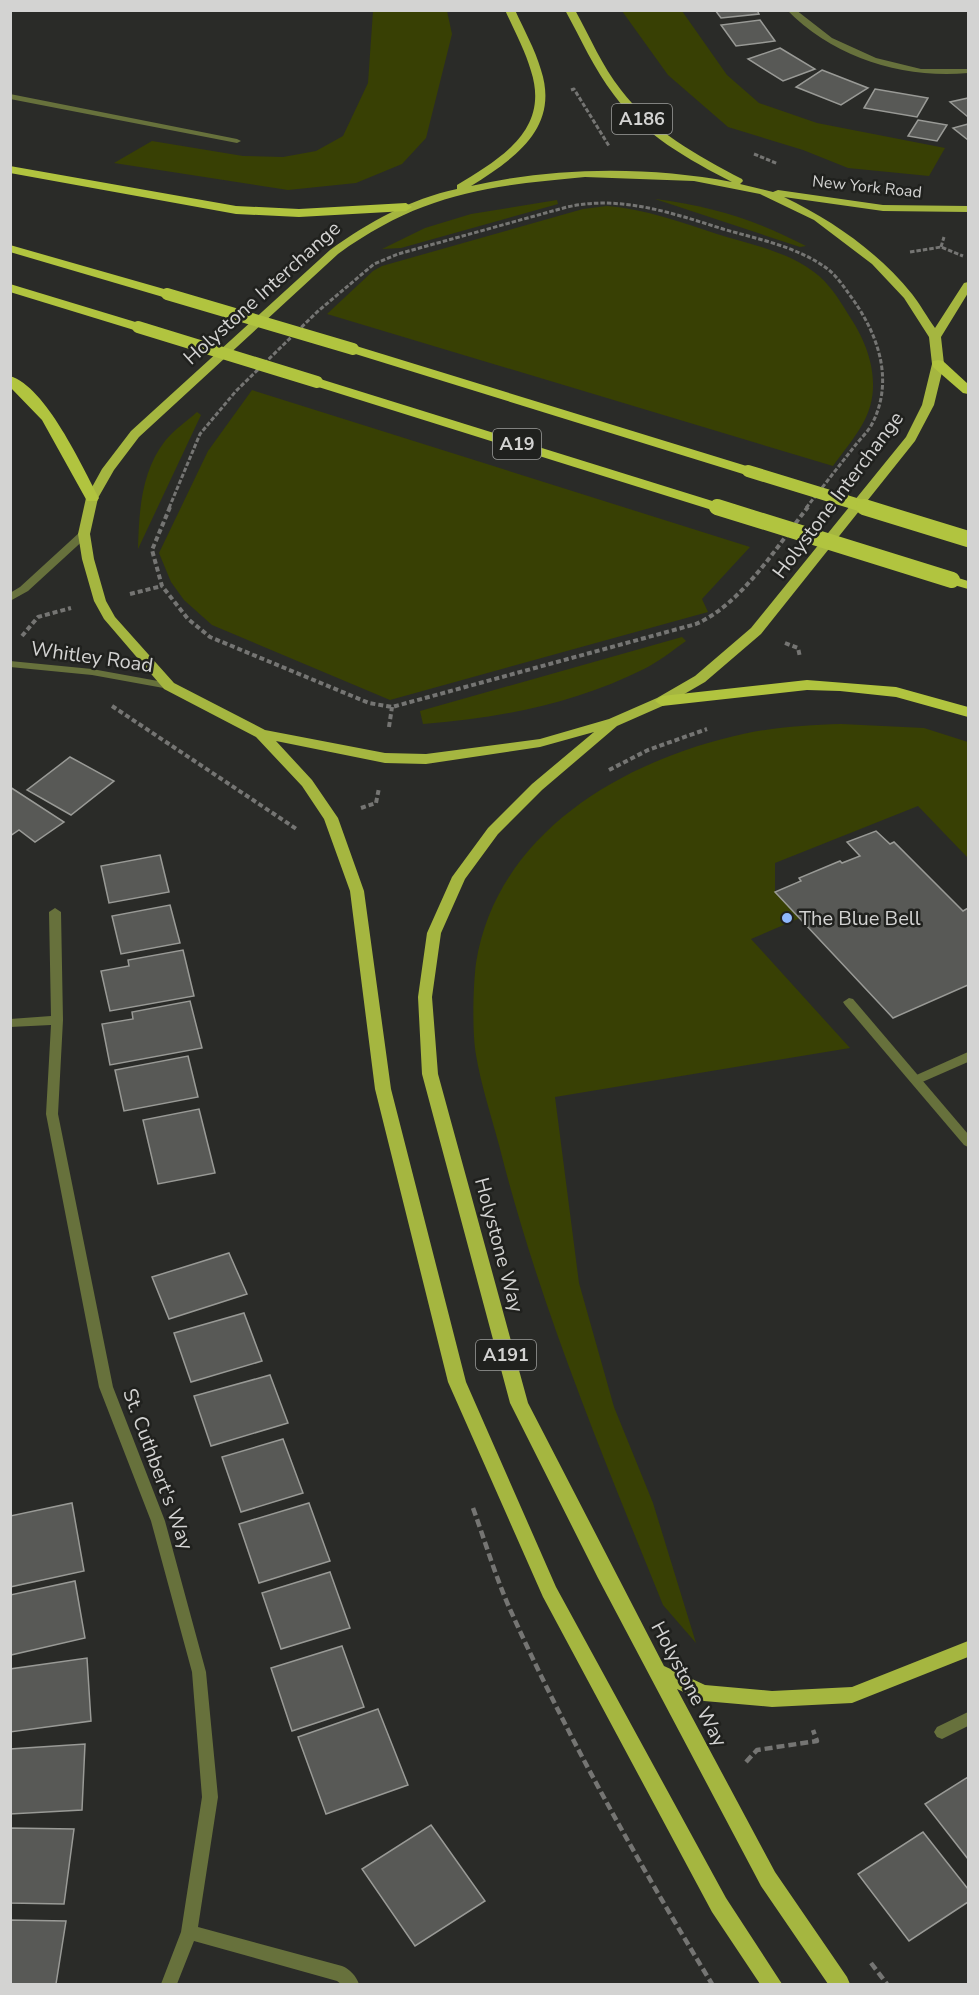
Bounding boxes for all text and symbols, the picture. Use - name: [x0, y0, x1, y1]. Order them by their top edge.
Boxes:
- road number: A186: [612, 104, 672, 134]
- street label: New York Road: [811, 170, 923, 204]
- street label: Holystone Interchange: [178, 215, 346, 371]
- street label: Holystone Interchange: [766, 406, 910, 584]
- road number: A19: [493, 429, 541, 459]
- street label: Whitley Road: [29, 635, 155, 679]
- place label: The Blue Bell: [799, 905, 921, 932]
- marker: The Blue Bell: [780, 911, 794, 925]
- street label: Holystone Way: [468, 1175, 530, 1316]
- road number: A191: [476, 1340, 536, 1370]
- street label: St. Cuthbert's Way: [116, 1385, 200, 1554]
- street label: Holystone Way: [645, 1617, 734, 1752]

